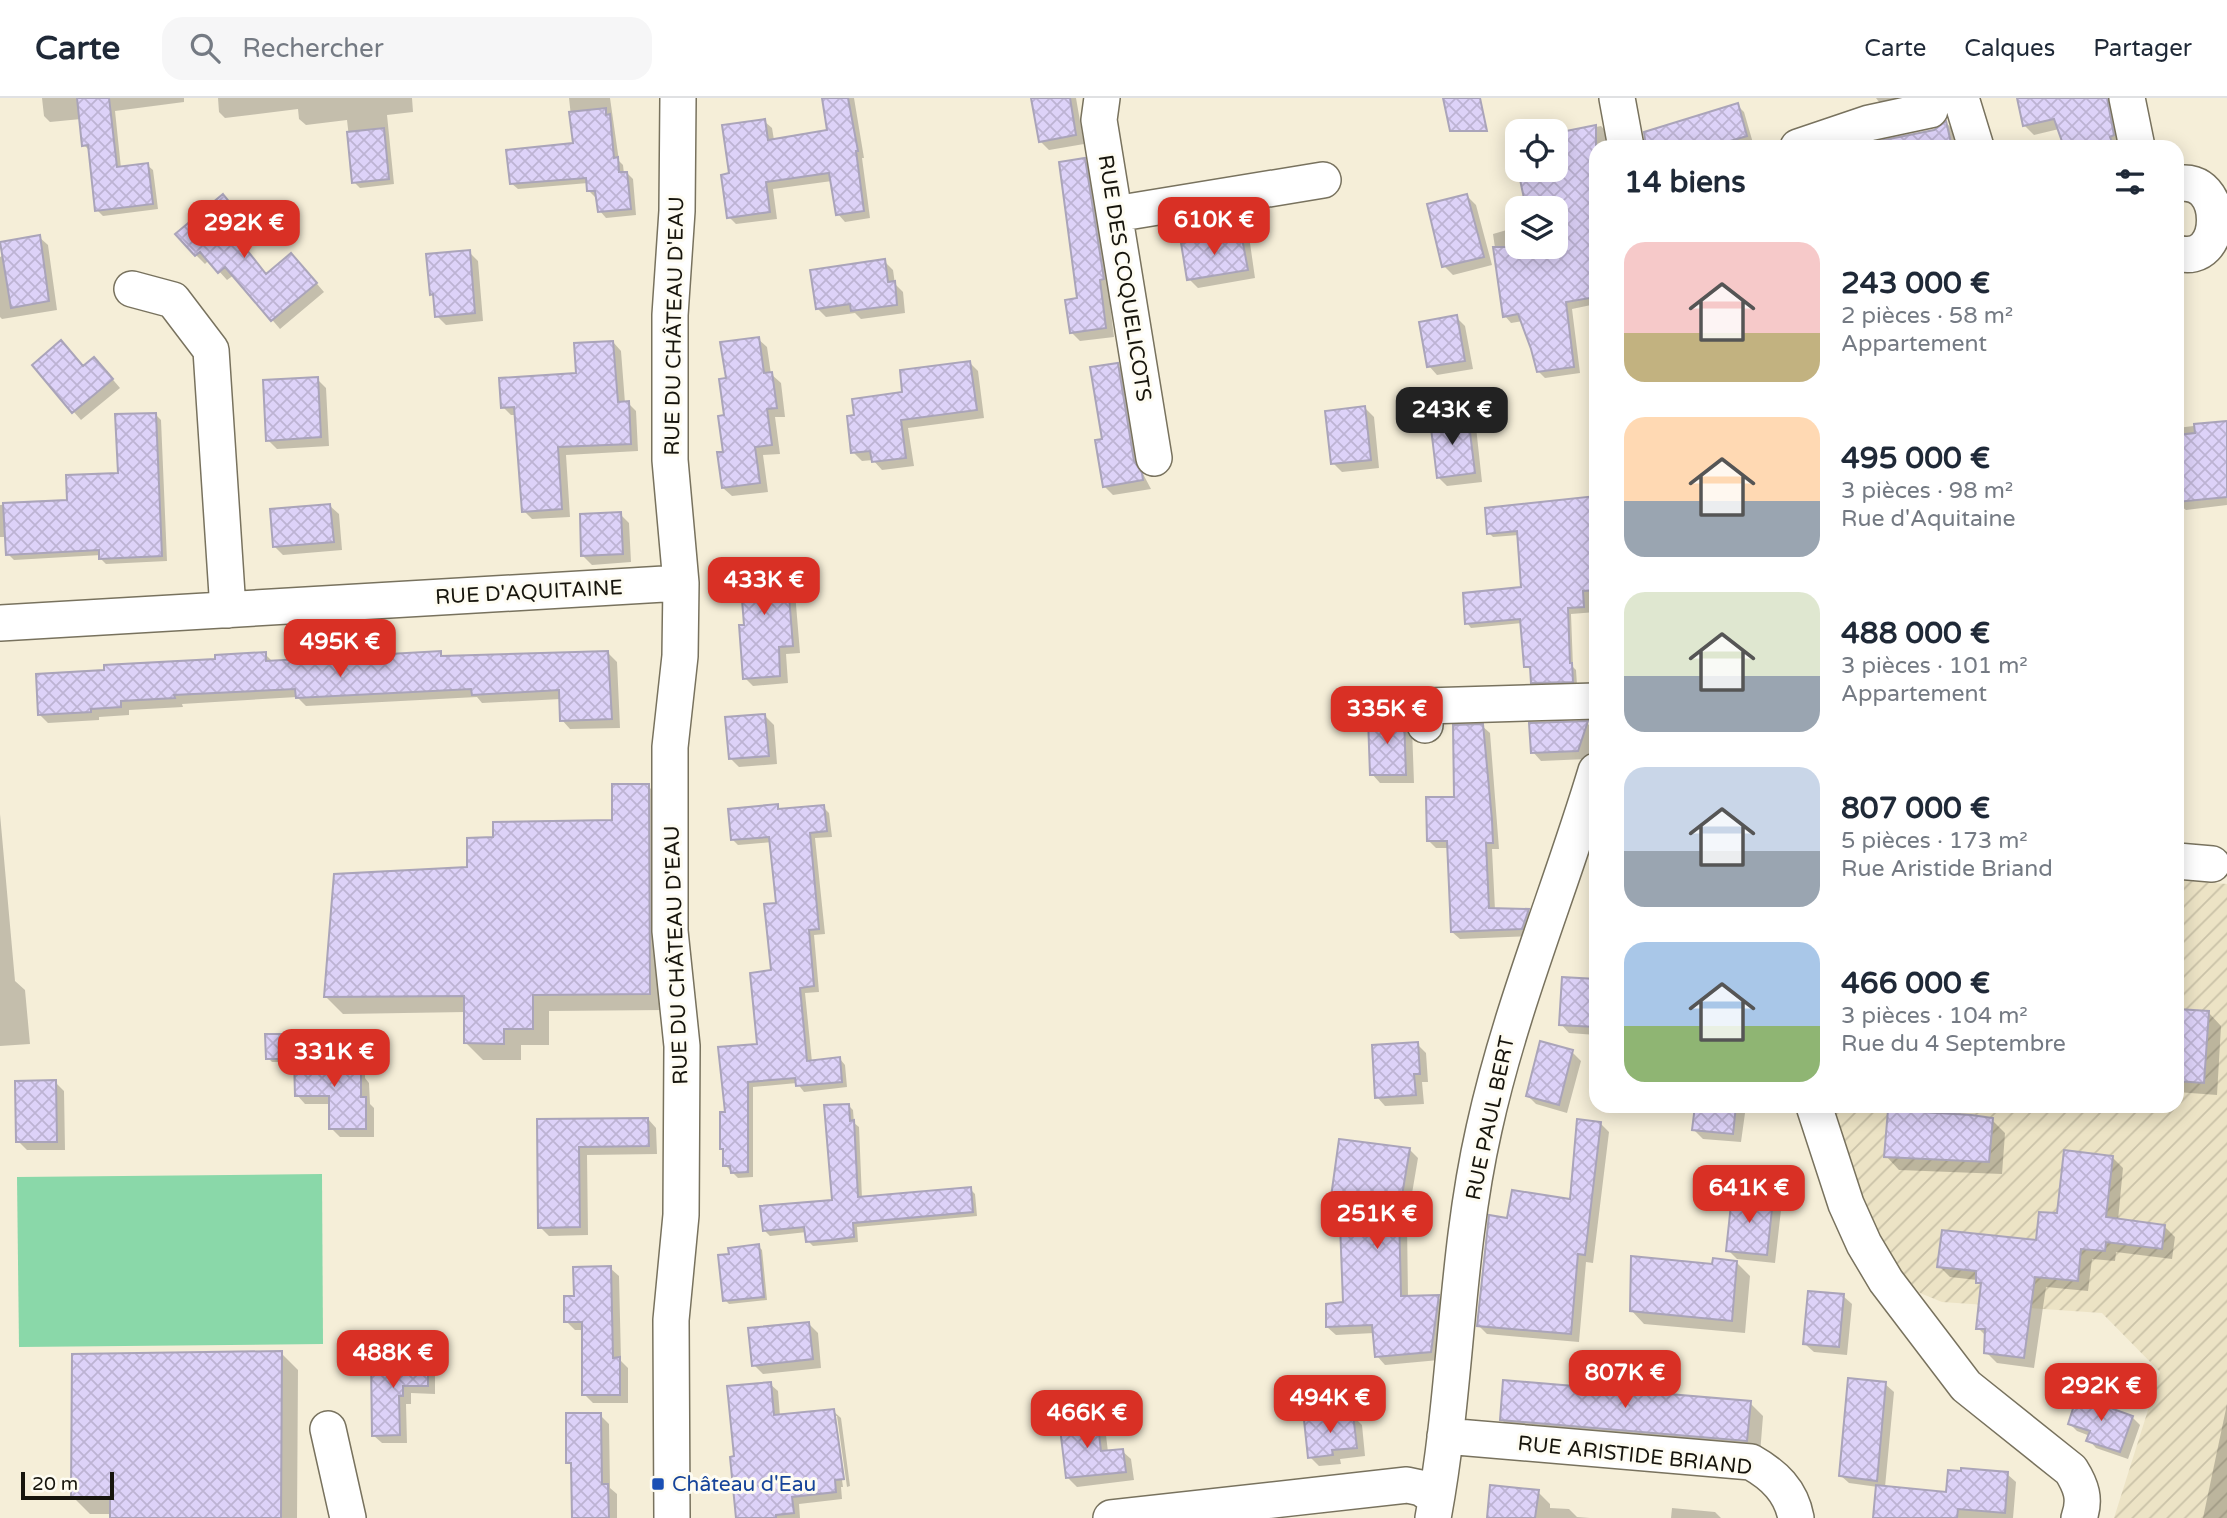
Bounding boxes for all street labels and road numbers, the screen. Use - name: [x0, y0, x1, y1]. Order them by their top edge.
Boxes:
- street label: RUE DES COQUELICOTS: [1093, 153, 1156, 403]
- street label: RUE DU CHÂTEAU D'EAU: [660, 196, 689, 456]
- street label: RUE D'AQUITAINE: [435, 575, 623, 610]
- street label: RUE DU CHÂTEAU D'EAU: [659, 825, 694, 1085]
- street label: RUE PAUL BERT: [1461, 1033, 1520, 1203]
- street label: RUE ARISTIDE BRIAND: [1516, 1431, 1753, 1480]

